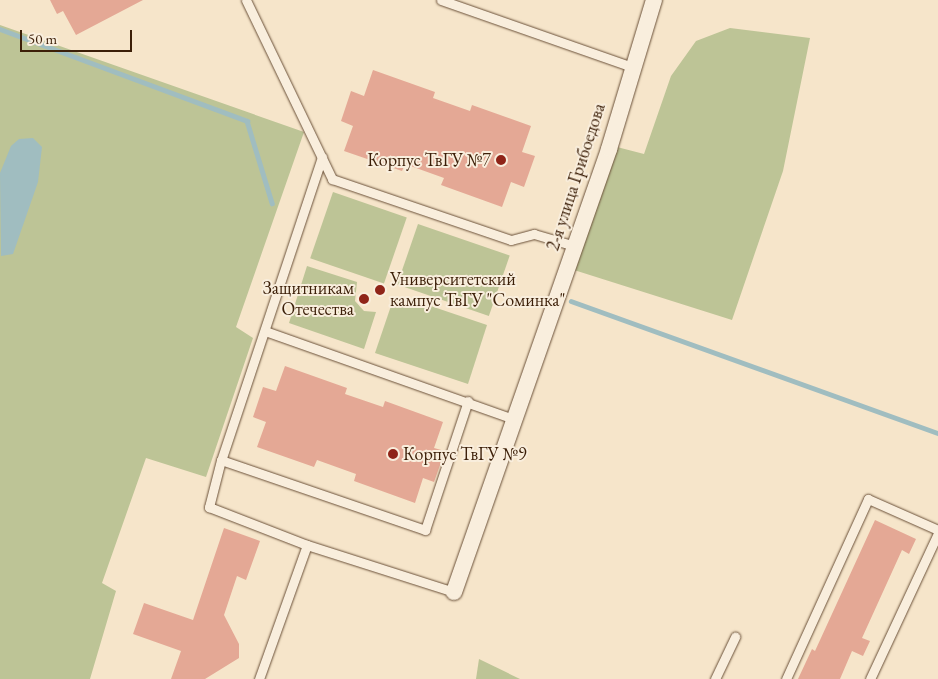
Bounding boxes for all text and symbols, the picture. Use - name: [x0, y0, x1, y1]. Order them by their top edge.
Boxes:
- scale bar: [22, 20, 135, 52]
- text: 50 m: [28, 29, 57, 48]
- street label: 2-я улица Грибоедова: [542, 101, 610, 253]
- place label: Корпус ТвГУ №7: [367, 149, 491, 171]
- marker: Корпус ТвГУ №7: [495, 154, 507, 166]
- place label: Университетский кампус ТвГУ "Соминка": [390, 269, 565, 312]
- place label: Защитникам Отечества: [263, 278, 354, 320]
- marker: Университетский кампус ТвГУ "Соминка": [374, 284, 386, 296]
- marker: Защитникам Отечества: [358, 293, 370, 305]
- place label: Корпус ТвГУ №9: [403, 443, 527, 465]
- marker: Корпус ТвГУ №9: [387, 448, 399, 460]

